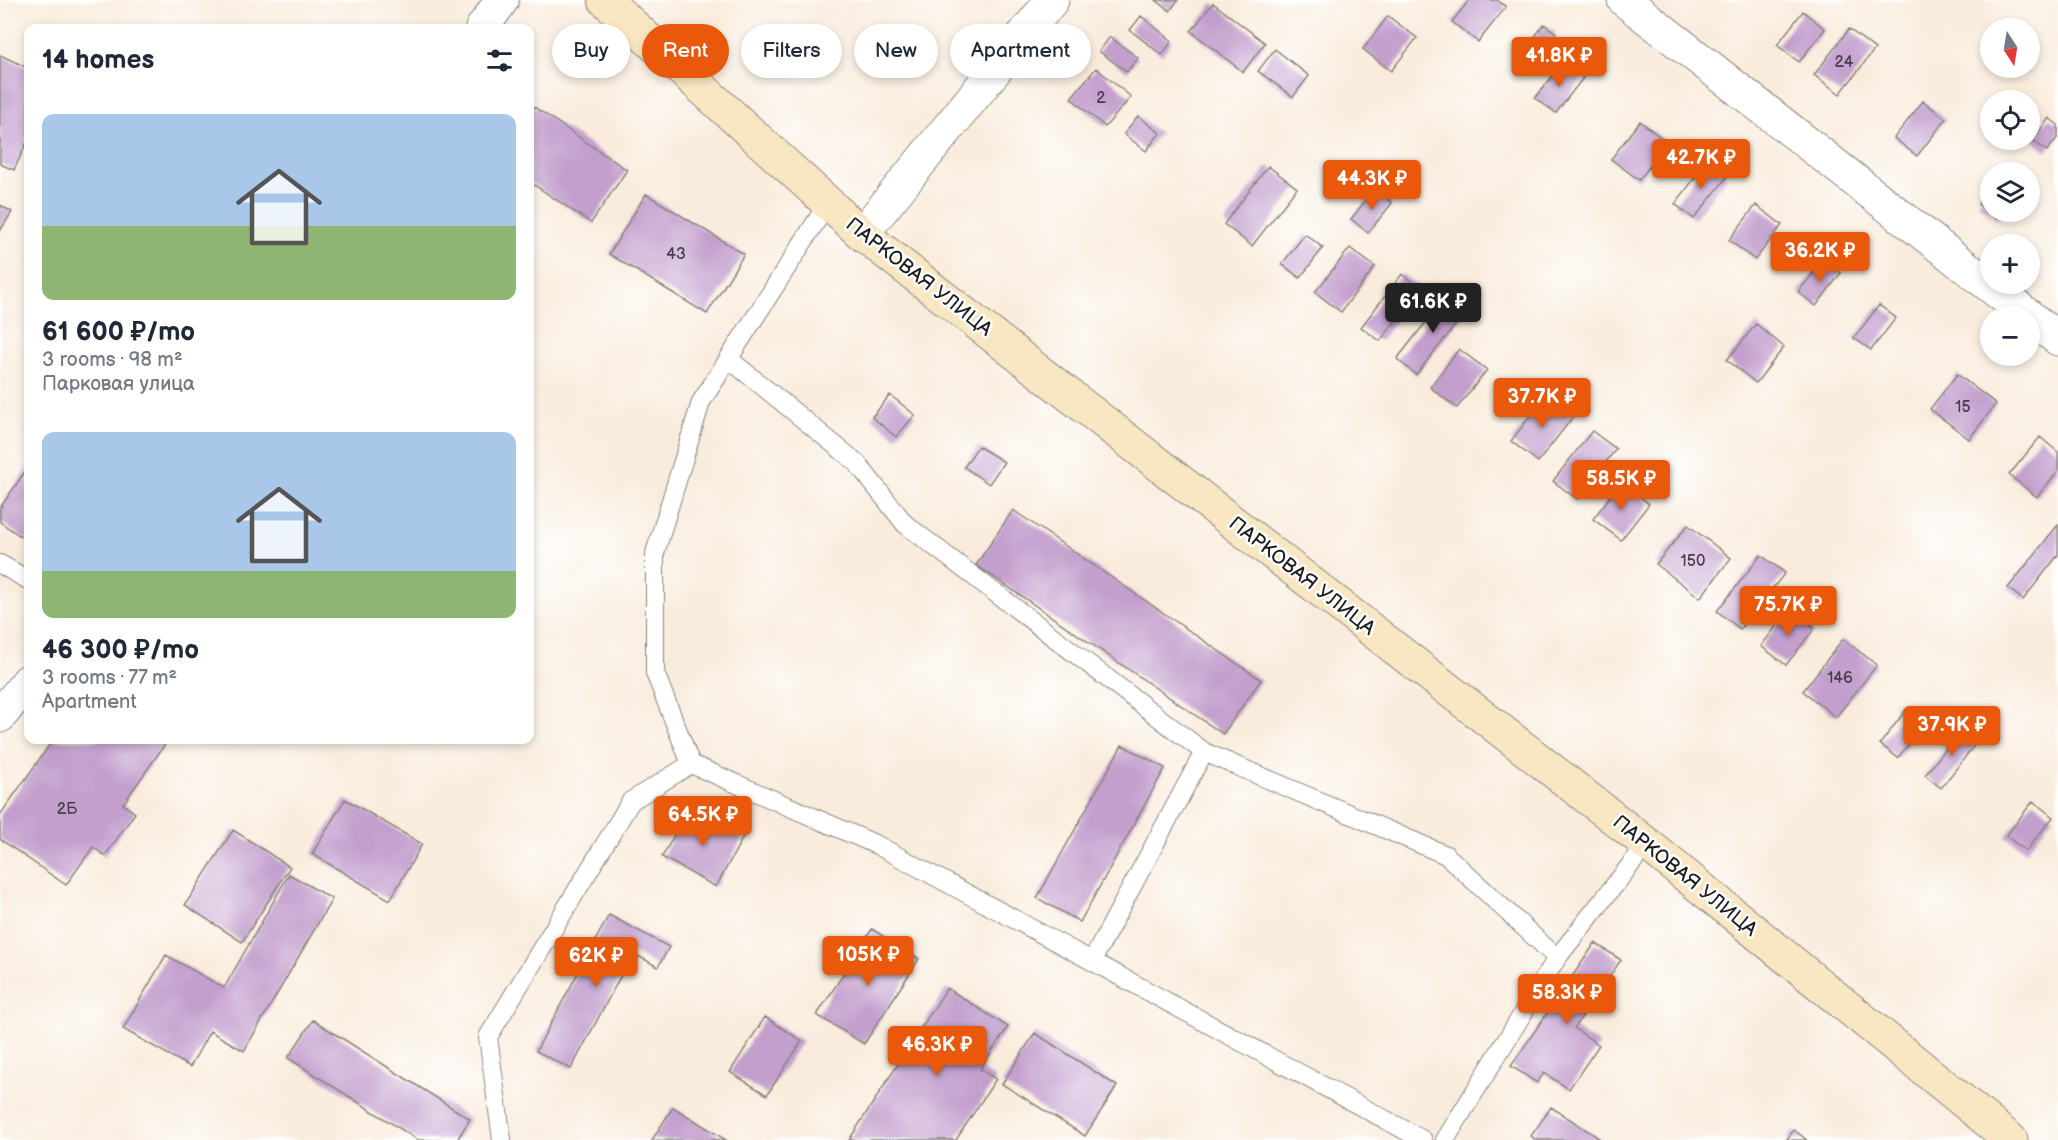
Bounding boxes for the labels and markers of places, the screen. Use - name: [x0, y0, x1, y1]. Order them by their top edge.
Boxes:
- pin: 41.8K ₽: [1504, 37, 1614, 88]
- pin: 42.7K ₽: [1646, 139, 1756, 190]
- pin: 44.3K ₽: [1317, 160, 1427, 211]
- pin: 36.2K ₽: [1765, 232, 1875, 283]
- pin: 61.6K ₽: [1378, 283, 1488, 334]
- pin: 37.7K ₽: [1487, 378, 1597, 429]
- pin: 58.5K ₽: [1566, 460, 1676, 511]
- pin: 75.7K ₽: [1733, 586, 1843, 637]
- pin: 37.9K ₽: [1897, 706, 2007, 757]
- pin: 64.5K ₽: [648, 796, 758, 847]
- pin: 105K ₽: [819, 936, 917, 987]
- pin: 62K ₽: [554, 937, 638, 988]
- pin: 58.3K ₽: [1512, 974, 1622, 1025]
- pin: 46.3K ₽: [882, 1026, 992, 1077]

